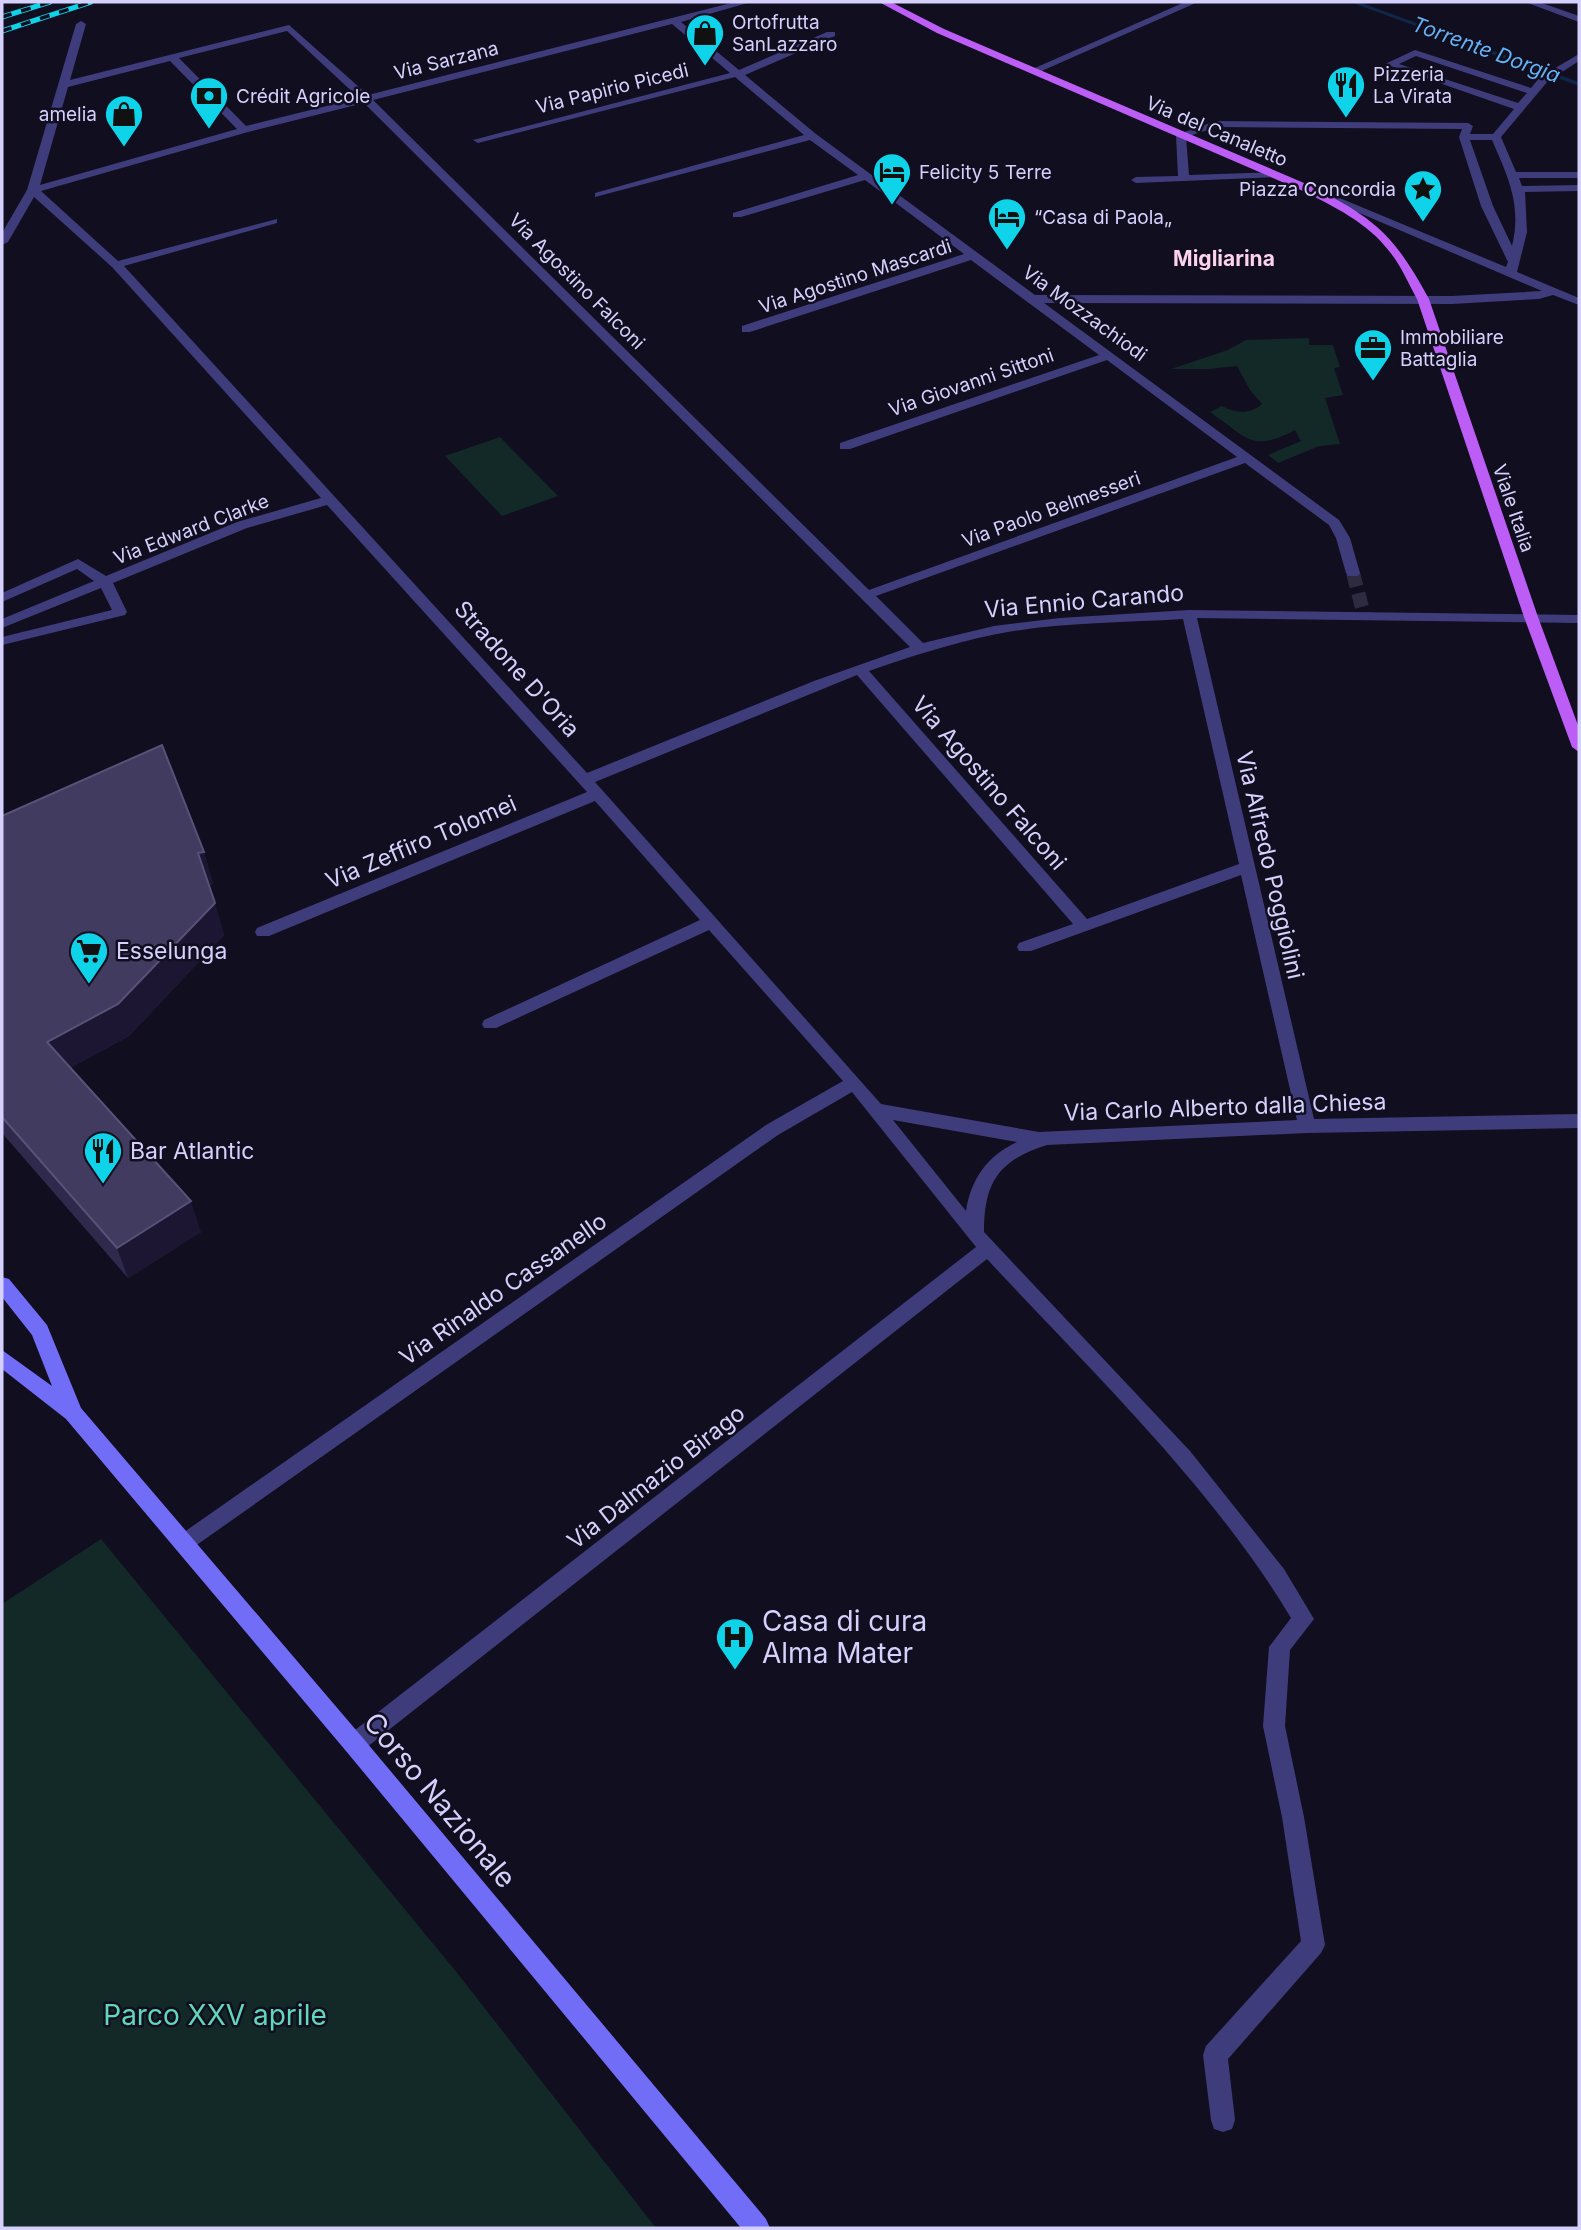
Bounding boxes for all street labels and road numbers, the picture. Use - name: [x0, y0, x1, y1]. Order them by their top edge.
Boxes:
- street label: Via Sarzana: [392, 36, 501, 85]
- street label: Via Papirio Picedi: [533, 58, 691, 119]
- street label: Via del Canaletto: [1142, 91, 1291, 172]
- street label: Via Agostino Falconi: [504, 209, 649, 354]
- street label: Via Agostino Mascardi: [756, 234, 954, 319]
- street label: Via Mozzachiodi: [1018, 261, 1151, 366]
- street label: Via Giovanni Sittoni: [886, 343, 1057, 422]
- street label: Viale Italia: [1488, 461, 1539, 555]
- street label: Via Paolo Belmesseri: [959, 466, 1144, 552]
- street label: Via Edward Clarke: [110, 489, 272, 570]
- street label: Via Ennio Carando: [983, 578, 1185, 624]
- street label: Stradone D'Oria: [448, 595, 586, 743]
- street label: Via Agostino Falconi: [906, 690, 1072, 876]
- street label: Via Alfredo Poggiolini: [1230, 748, 1310, 982]
- street label: Via Zeffiro Tolomei: [322, 789, 520, 895]
- street label: Via Carlo Alberto dalla Chiesa: [1063, 1087, 1387, 1127]
- street label: Via Rinaldo Cassanello: [394, 1207, 612, 1371]
- street label: Via Dalmazio Birago: [562, 1399, 750, 1555]
- street label: Corso Nazionale: [357, 1705, 523, 1895]

